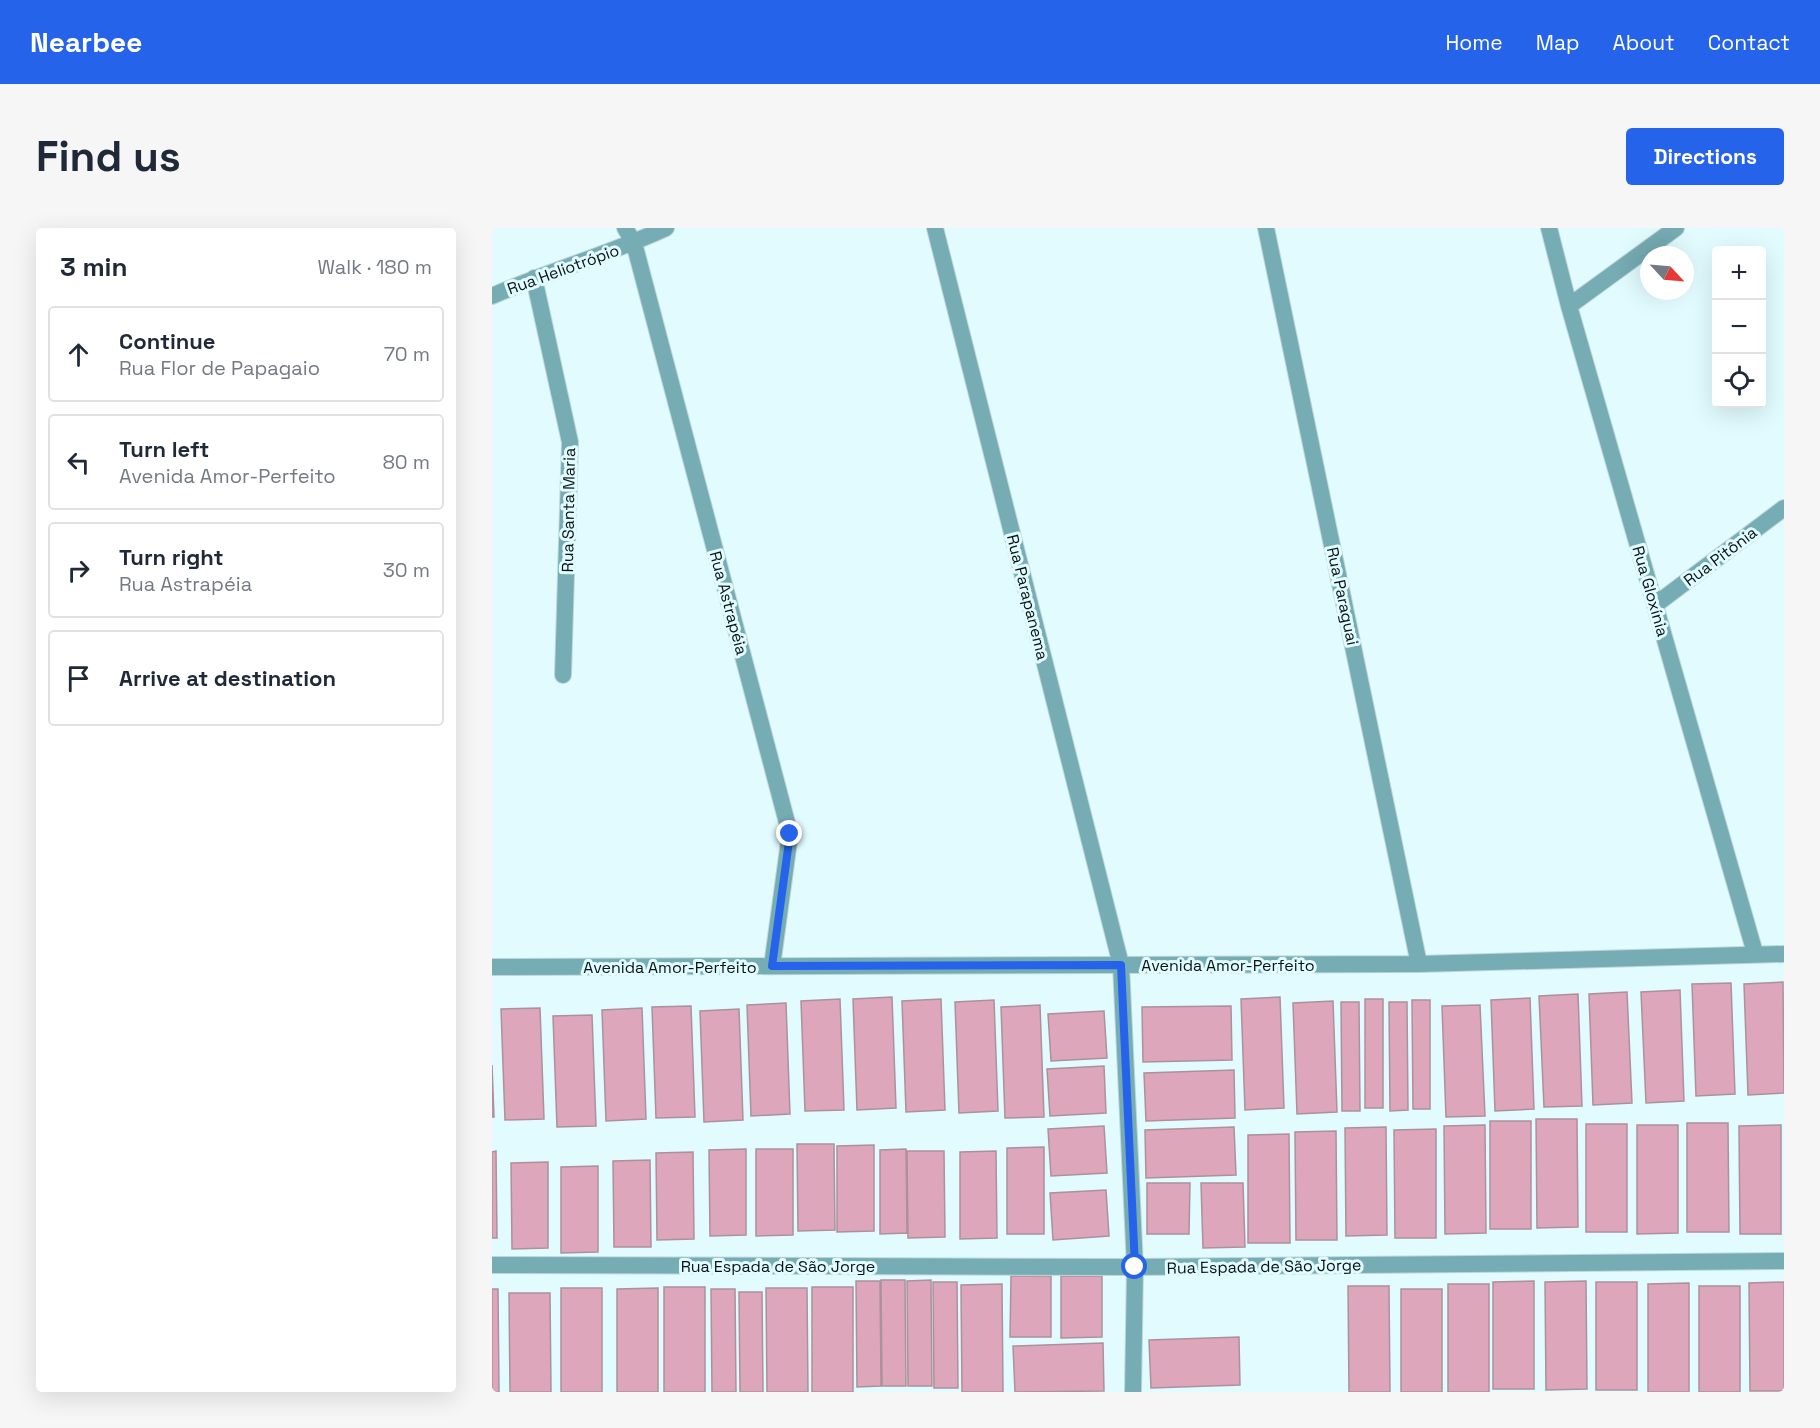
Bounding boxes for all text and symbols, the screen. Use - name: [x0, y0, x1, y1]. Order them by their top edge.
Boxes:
- text: Nearbee: [30, 24, 142, 60]
- text: Home: [1445, 29, 1503, 56]
- text: Map: [1536, 29, 1580, 56]
- text: About: [1613, 29, 1675, 56]
- text: Contact: [1708, 29, 1790, 56]
- button: Directions: [1626, 128, 1784, 185]
- text: Find us: [36, 130, 181, 183]
- street label: Rua Heliotrópio: [504, 239, 622, 299]
- north arrow: [1640, 246, 1694, 300]
- map controls: [1712, 246, 1766, 408]
- button: +: [1712, 246, 1766, 300]
- text: 3 min: [60, 250, 128, 284]
- text: Walk · 180 m: [318, 254, 432, 280]
- button: −: [1712, 300, 1766, 354]
- text: Continue: [119, 327, 215, 355]
- icon: ahead: [62, 338, 95, 371]
- text: 70 m: [384, 341, 430, 367]
- button: locate: [1712, 354, 1766, 408]
- text: Rua Flor de Papagaio: [119, 355, 320, 381]
- text: Turn left: [119, 435, 209, 463]
- icon: left: [62, 446, 95, 479]
- street label: Rua Santa Maria: [557, 448, 580, 572]
- text: 80 m: [382, 449, 430, 475]
- text: Avenida Amor-Perfeito: [119, 463, 336, 489]
- street label: Rua Pitônia: [1679, 522, 1761, 591]
- street label: Rua Parapanema: [1002, 532, 1053, 662]
- text: Turn right: [119, 543, 224, 571]
- street label: Rua Gloxínia: [1628, 543, 1673, 639]
- street label: Rua Paraguai: [1322, 545, 1363, 647]
- street label: Rua Astrapéia: [705, 549, 752, 657]
- icon: right: [62, 554, 95, 587]
- text: 30 m: [383, 557, 430, 583]
- text: Rua Astrapéia: [119, 571, 252, 597]
- icon: arrive: [62, 662, 95, 695]
- text: Arrive at destination: [119, 664, 336, 692]
- route end: [776, 820, 802, 846]
- street label: Avenida Amor-Perfeito: [1141, 955, 1315, 976]
- street label: Avenida Amor-Perfeito: [583, 957, 757, 978]
- route start: [1121, 1253, 1147, 1279]
- street label: Rua Espada de São Jorge: [1167, 1254, 1362, 1279]
- street label: Rua Espada de São Jorge: [681, 1256, 875, 1277]

